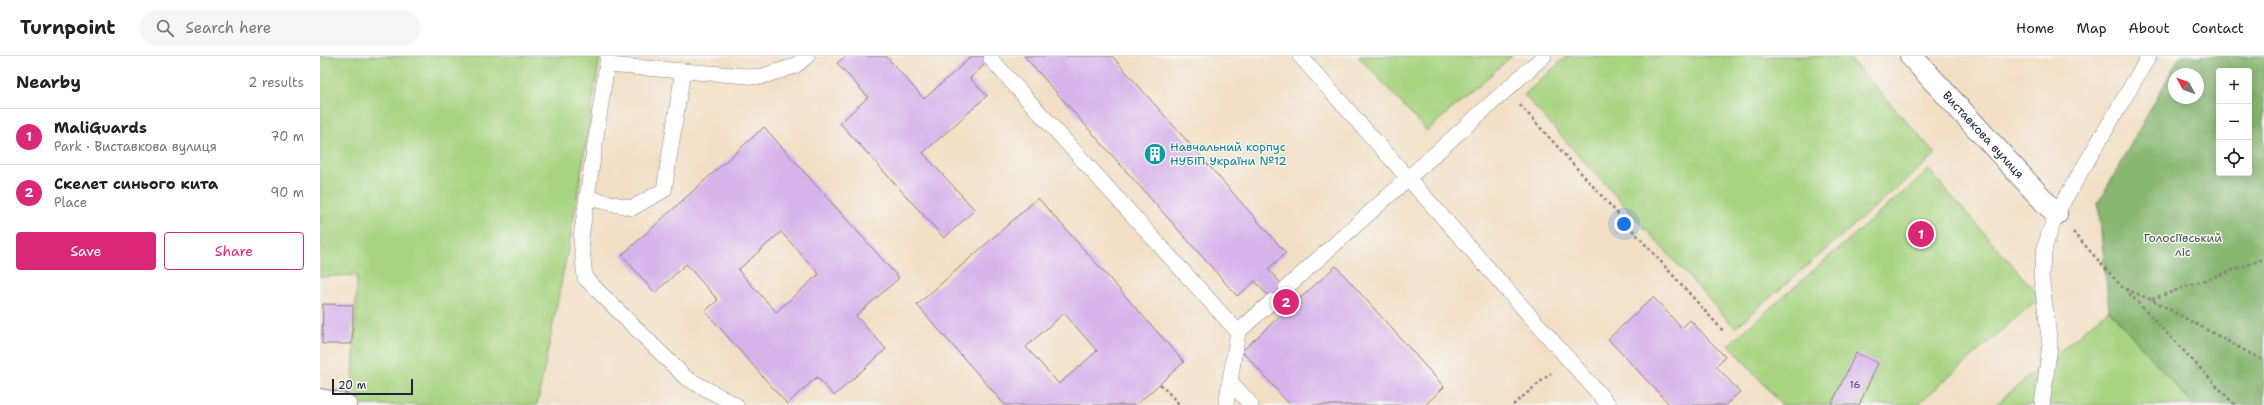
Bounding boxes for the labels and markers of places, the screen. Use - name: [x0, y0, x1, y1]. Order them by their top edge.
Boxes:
- place label: Навчальний корпус НУБіП України №12: [1170, 139, 1287, 169]
- building icon: Навчальний корпус НУБіП України №12: [1142, 141, 1168, 167]
- pin: 1: [1908, 219, 1934, 249]
- pin: 2: [1273, 287, 1299, 317]

